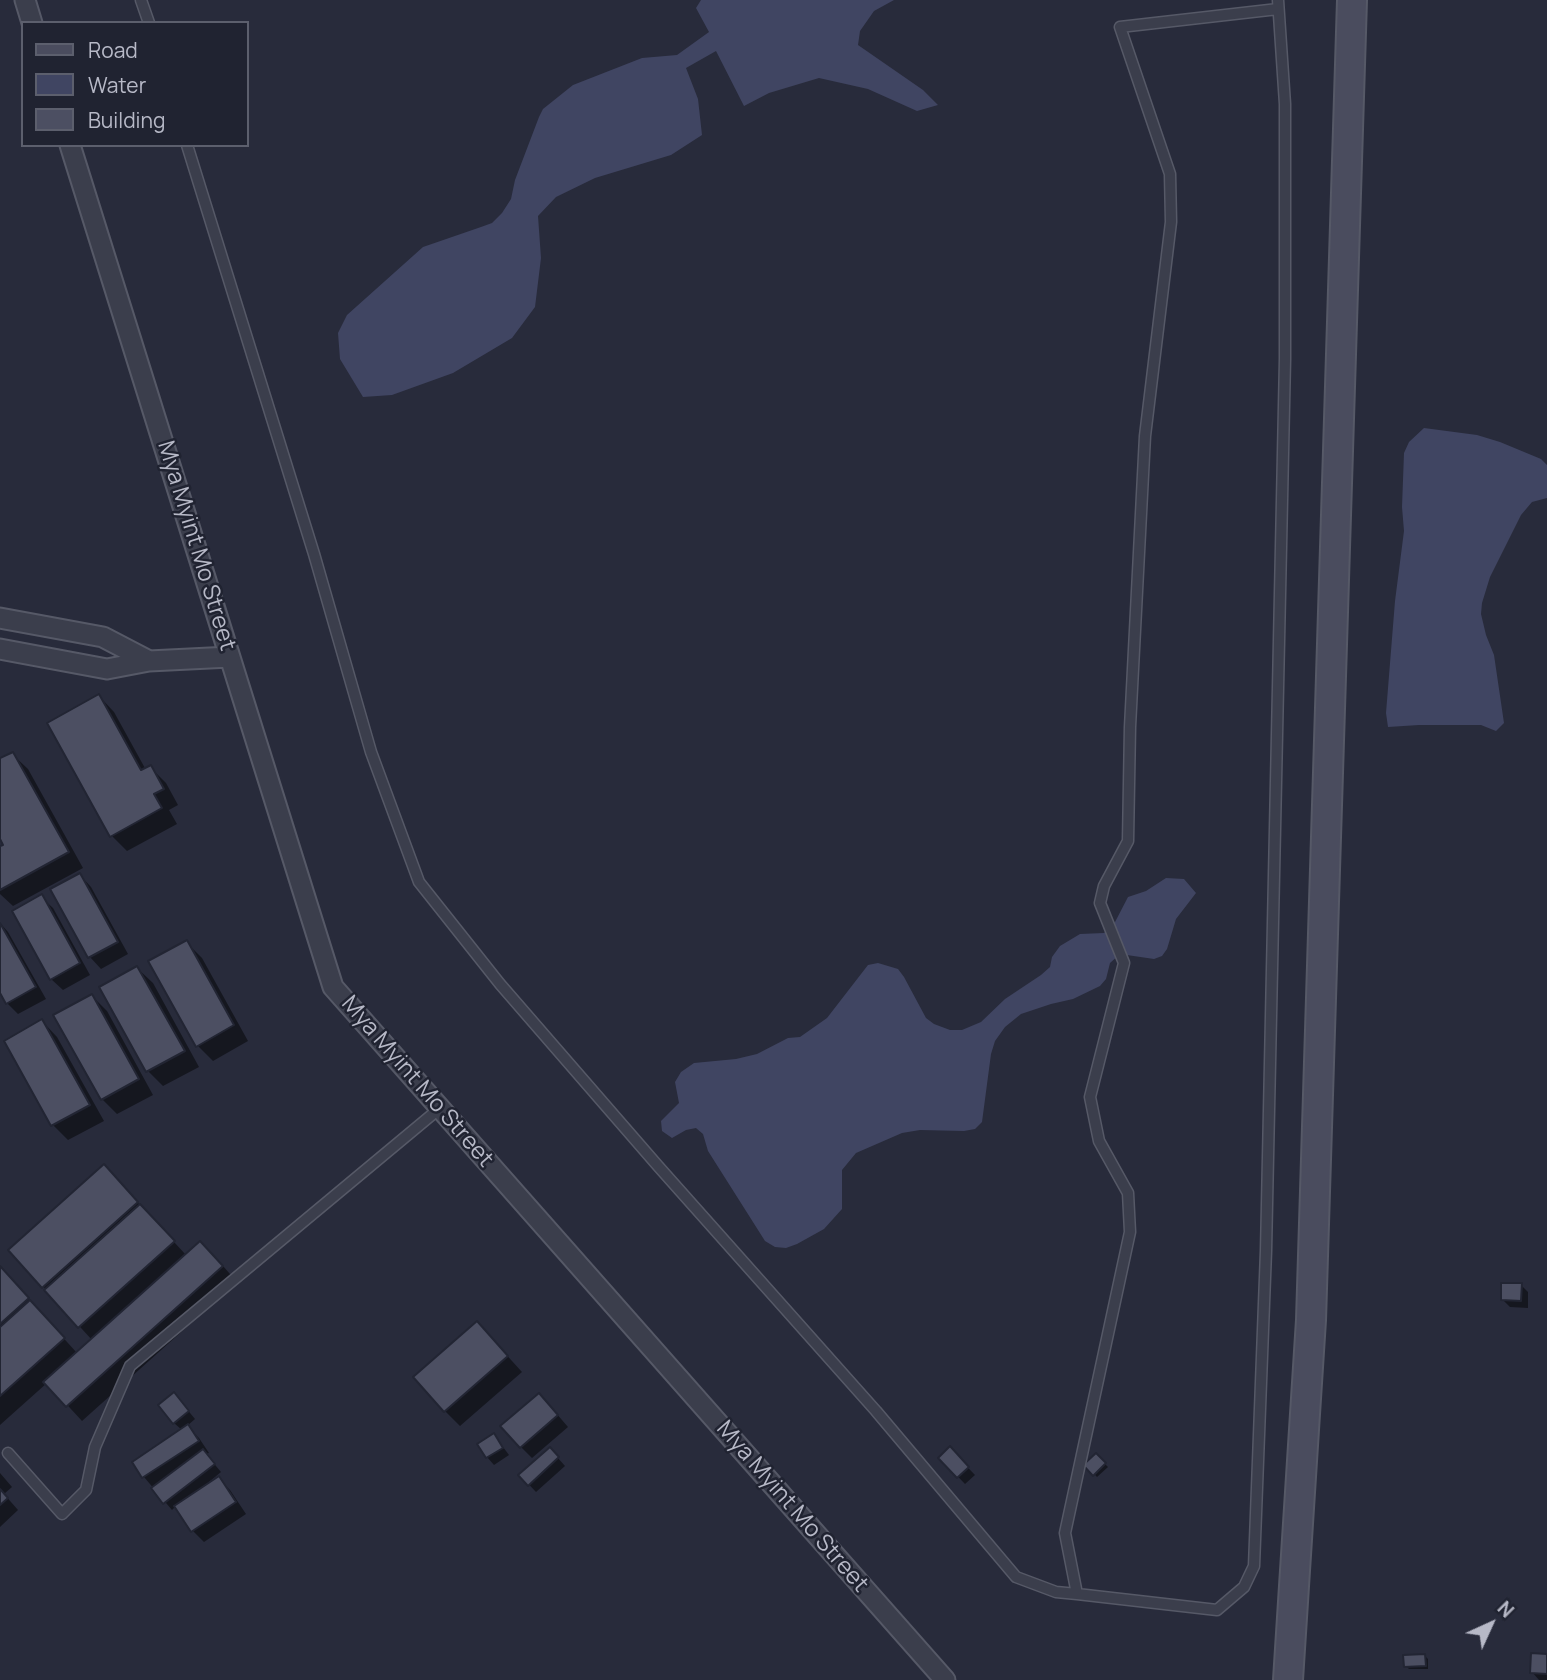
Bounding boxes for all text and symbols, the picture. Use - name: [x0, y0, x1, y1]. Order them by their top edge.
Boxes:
- legend: [21, 21, 248, 147]
- text: Road: [88, 36, 138, 64]
- text: Water: [88, 71, 146, 99]
- text: Building: [88, 106, 165, 134]
- street label: Mya Myint Mo Street: [151, 438, 241, 654]
- street label: Mya Myint Mo Street: [335, 991, 499, 1173]
- street label: Mya Myint Mo Street: [710, 1416, 874, 1598]
- north arrow: [1456, 1589, 1526, 1659]
- text: N: [1492, 1595, 1520, 1623]

